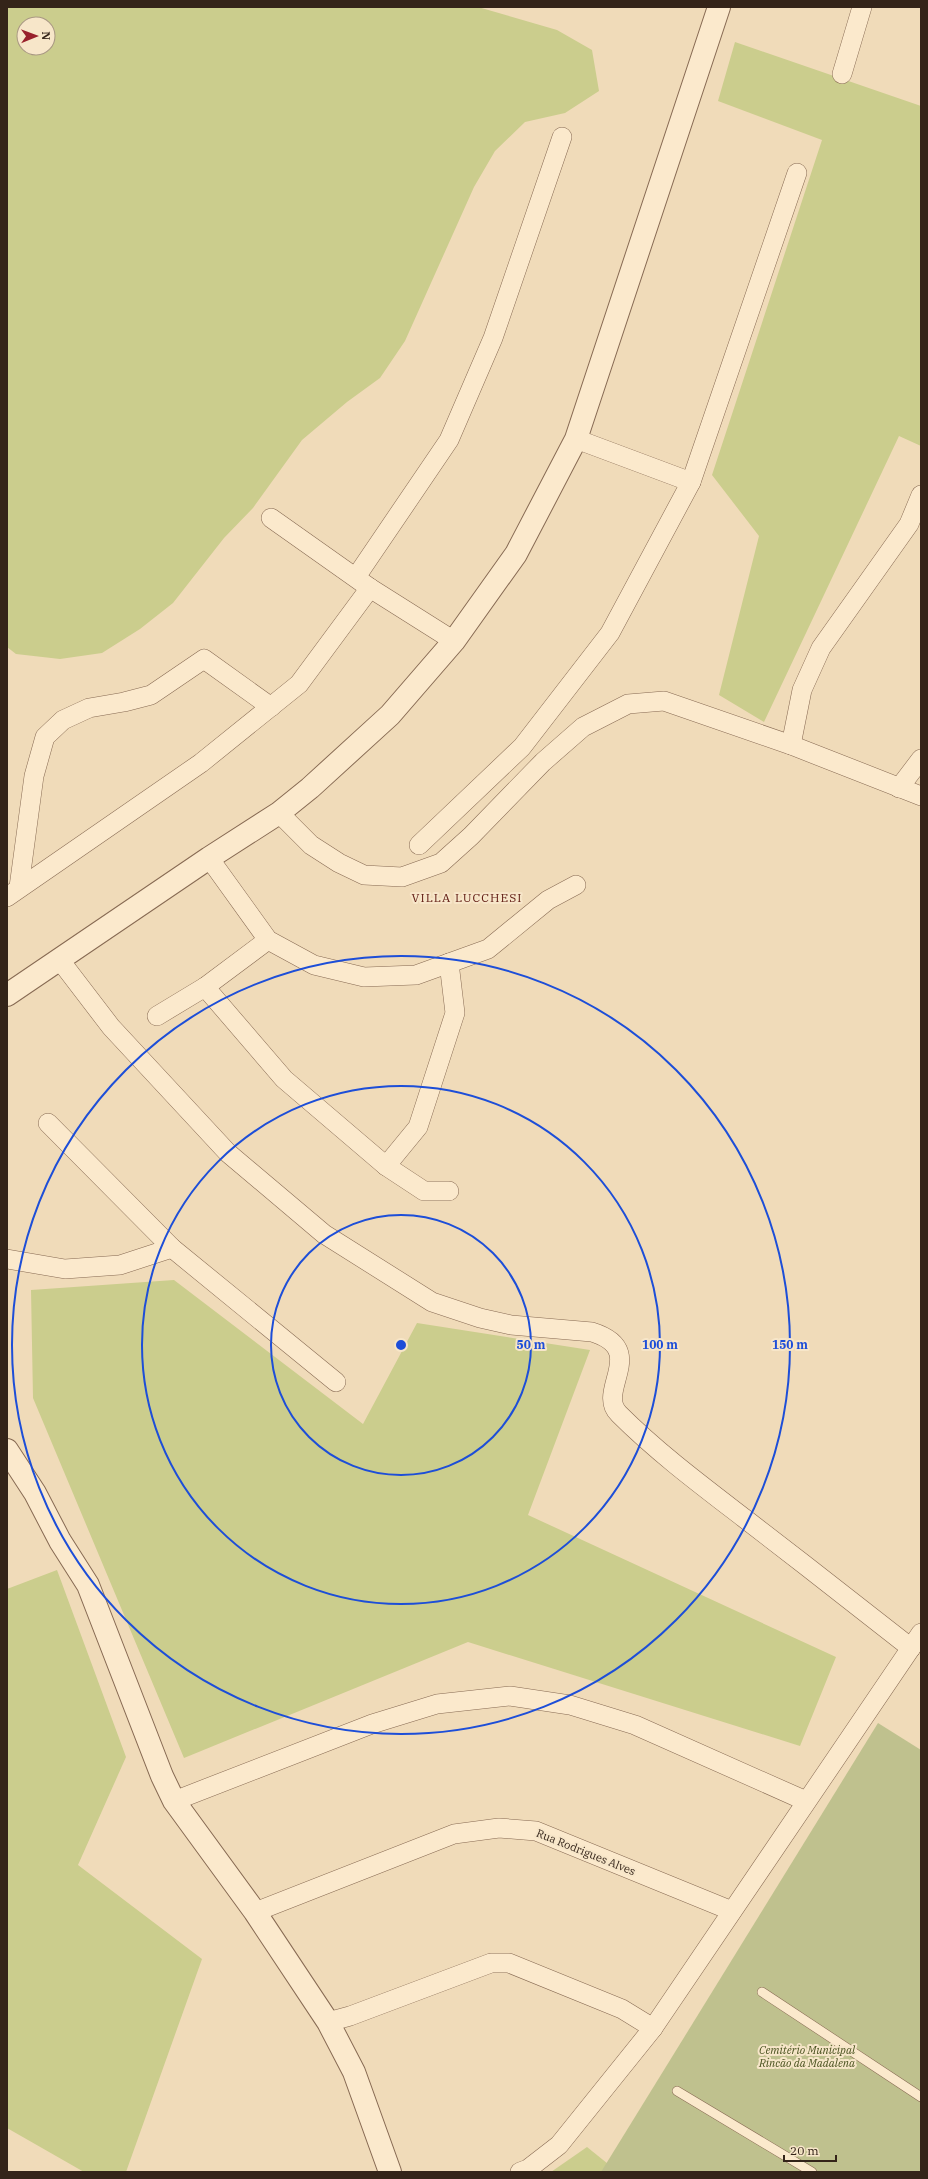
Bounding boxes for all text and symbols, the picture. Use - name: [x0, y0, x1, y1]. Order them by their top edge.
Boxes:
- north arrow: [16, 16, 56, 56]
- text: N: [39, 31, 53, 41]
- district label: VILLA LUCCHESI: [412, 890, 522, 905]
- text: 50 m: [517, 1337, 546, 1352]
- text: 100 m: [642, 1337, 678, 1352]
- text: 150 m: [772, 1337, 808, 1352]
- centre of rings: [394, 1338, 408, 1352]
- street label: Rua Rodrigues Alves: [534, 1826, 638, 1878]
- park label: Cemitério Municipal Rincão da Madalena: [758, 2043, 856, 2070]
- scale bar: [784, 2137, 836, 2163]
- text: 20 m: [790, 2143, 819, 2158]

